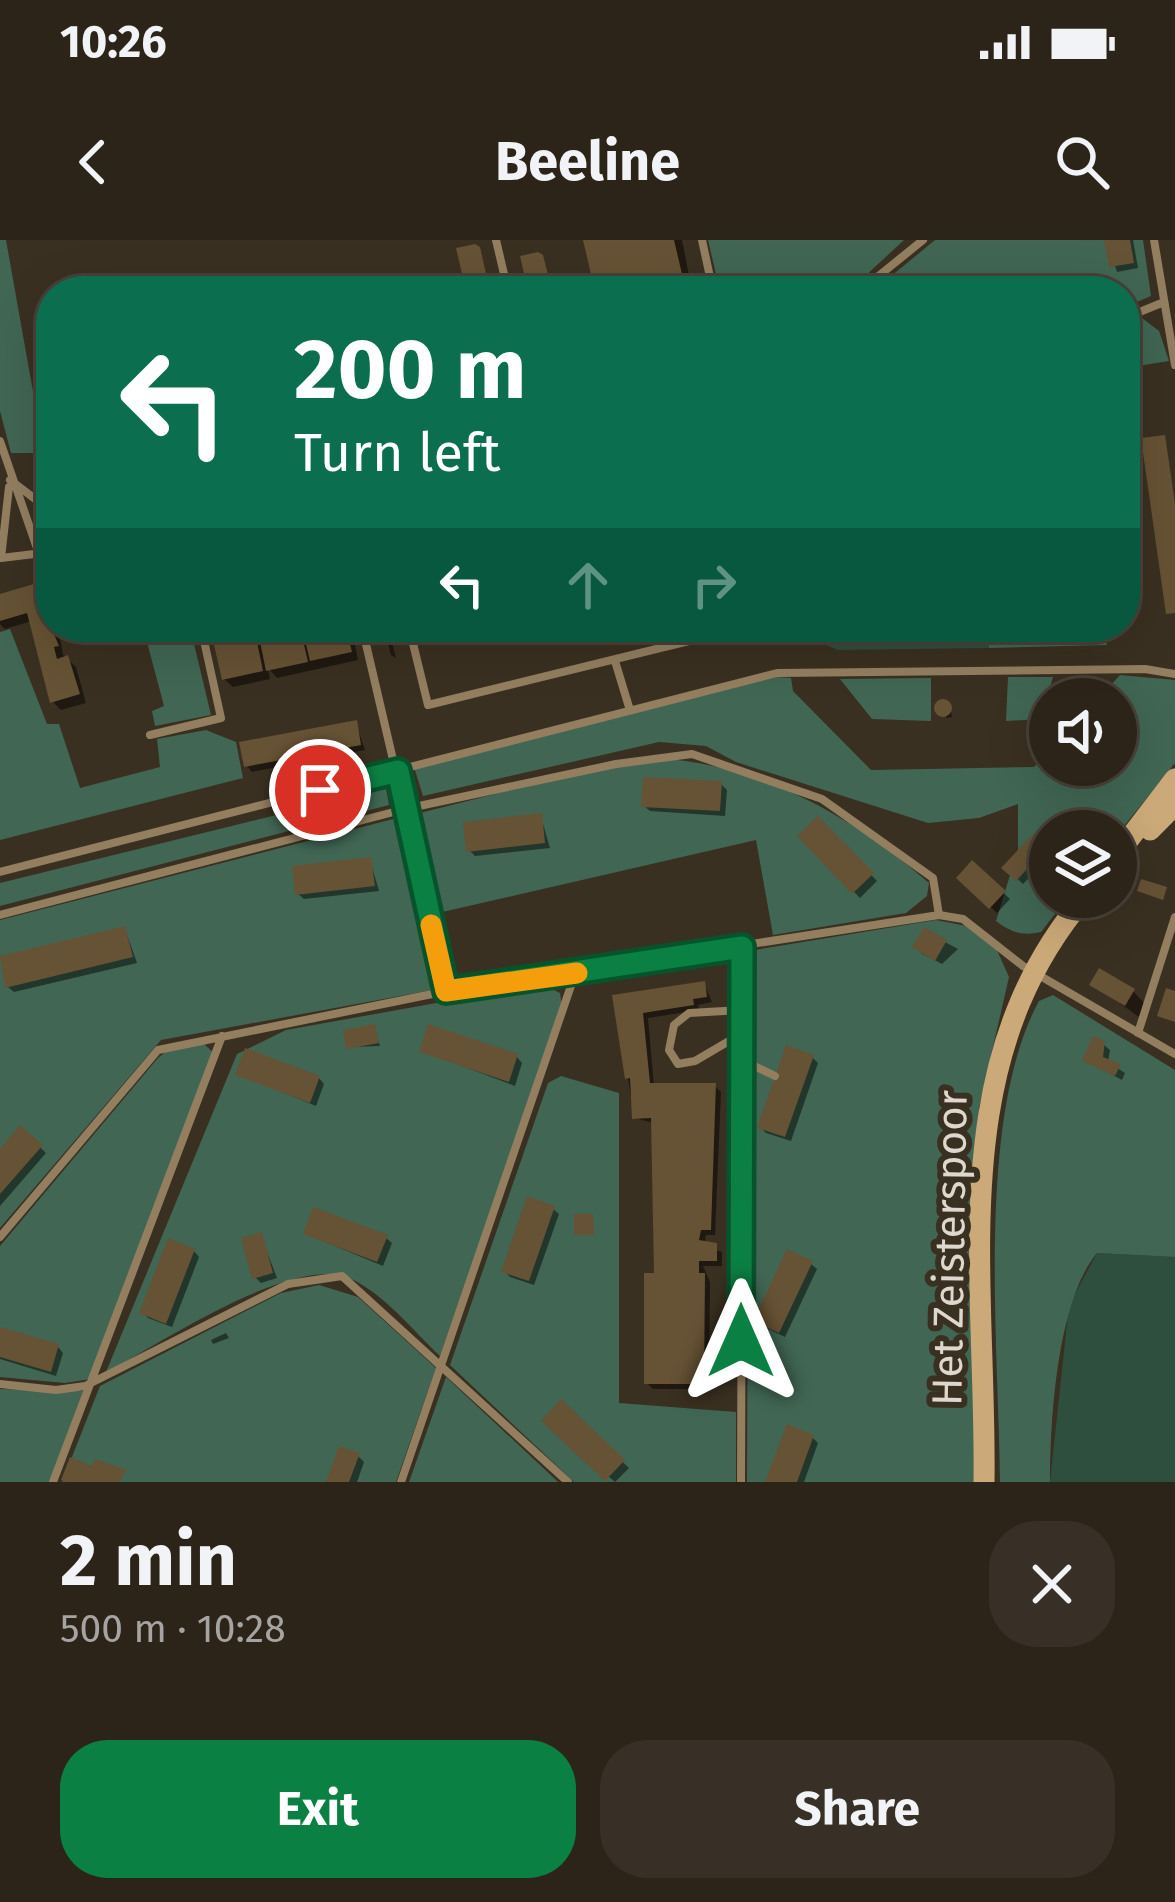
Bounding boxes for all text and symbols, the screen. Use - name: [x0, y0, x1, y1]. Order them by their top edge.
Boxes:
- text: 10:26: [60, 15, 167, 69]
- icon: back: [60, 129, 126, 195]
- icon: search: [1049, 129, 1115, 195]
- text: Beeline: [495, 130, 680, 194]
- text: 200 m: [294, 319, 527, 420]
- icon: left: [96, 324, 252, 480]
- text: Turn left: [294, 421, 501, 485]
- icon: left: [429, 552, 495, 618]
- icon: ahead: [555, 552, 621, 618]
- icon: right: [681, 552, 747, 618]
- map controls: [1029, 678, 1137, 918]
- button: sound: [1029, 678, 1137, 786]
- pin: [269, 739, 371, 841]
- icon: arrive: [287, 757, 353, 823]
- button: layers: [1029, 810, 1137, 918]
- street label: Het Zeisterspoor: [922, 1090, 978, 1406]
- position arrow: [678, 1278, 804, 1404]
- text: 2 min: [60, 1518, 237, 1604]
- button: close: [989, 1521, 1115, 1647]
- text: 500 m · 10:28: [60, 1606, 286, 1652]
- button: Exit: [60, 1740, 576, 1878]
- button: Share: [600, 1740, 1115, 1878]

